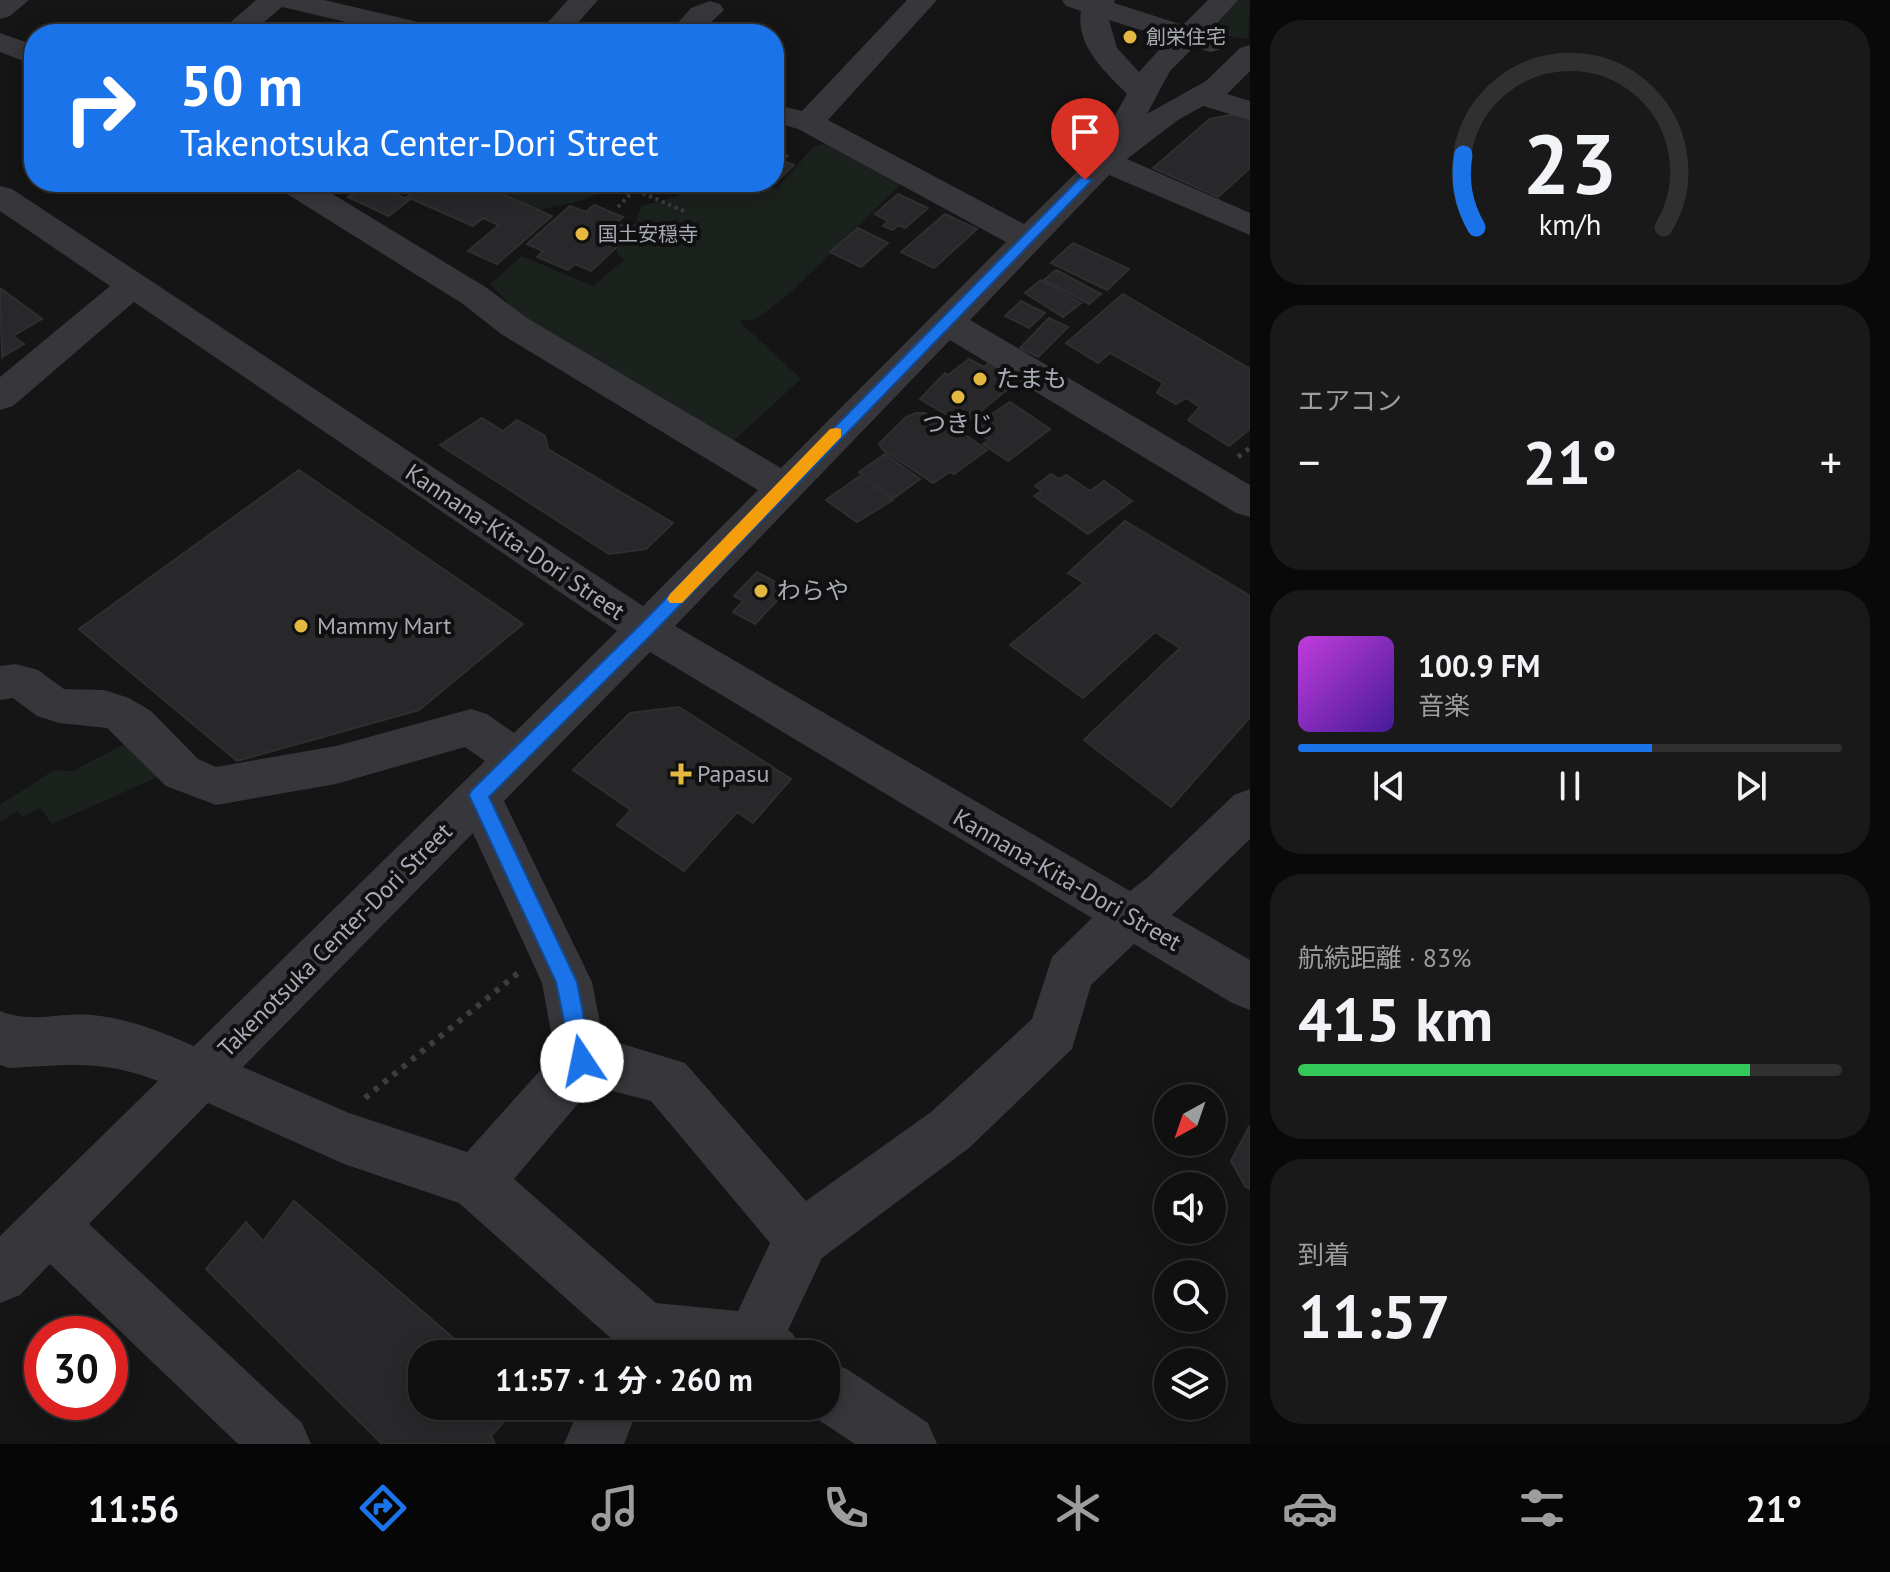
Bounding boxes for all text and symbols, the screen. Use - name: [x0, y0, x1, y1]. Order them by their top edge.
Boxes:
- place label: 創栄住宅: [1146, 24, 1226, 50]
- marker: 創栄住宅: [1121, 28, 1139, 46]
- text: 50 m: [180, 49, 303, 121]
- icon: right: [48, 56, 152, 160]
- pin: [1051, 98, 1119, 180]
- text: 23: [1523, 109, 1617, 217]
- icon: arrive: [1063, 110, 1107, 154]
- text: Takenotsuka Center-Dori Street: [180, 119, 658, 166]
- text: km/h: [1539, 207, 1601, 244]
- place label: 国土安穏寺: [598, 221, 698, 247]
- marker: 国土安穏寺: [573, 225, 591, 243]
- place label: たまも: [996, 363, 1067, 394]
- marker: たまも: [971, 370, 989, 388]
- text: エアコン: [1298, 384, 1402, 417]
- marker: つきじ: [949, 388, 967, 406]
- place label: つきじ: [922, 408, 994, 439]
- text: 21°: [1523, 423, 1617, 501]
- text: −: [1298, 433, 1320, 490]
- text: +: [1820, 433, 1842, 490]
- street label: Kannana-Kita-Dori Street: [400, 457, 631, 627]
- place label: わらや: [777, 575, 849, 606]
- marker: わらや: [752, 582, 770, 600]
- place label: Mammy Mart: [317, 610, 452, 641]
- marker: Mammy Mart: [292, 617, 310, 635]
- text: 100.9 FM: [1418, 646, 1540, 685]
- text: 音楽: [1418, 689, 1470, 722]
- place label: Papasu: [697, 758, 769, 789]
- icon: previous: [1367, 764, 1411, 808]
- icon: pause: [1548, 764, 1592, 808]
- icon: next: [1729, 764, 1773, 808]
- marker: Papasu: [672, 765, 690, 783]
- street label: Kannana-Kita-Dori Street: [948, 802, 1187, 958]
- street label: Takenotsuka Center-Dori Street: [211, 816, 458, 1063]
- text: 航続距離 · 83%: [1298, 941, 1471, 974]
- text: 415 km: [1298, 980, 1493, 1058]
- position arrow: [540, 1019, 624, 1103]
- north arrow: [1154, 1084, 1226, 1156]
- map controls: [1154, 1084, 1226, 1420]
- button: sound: [1154, 1172, 1226, 1244]
- text: 到着: [1298, 1238, 1350, 1271]
- button: search: [1154, 1260, 1226, 1332]
- text: 11:57: [1298, 1277, 1450, 1355]
- speed limit sign: 30: [24, 1316, 128, 1420]
- button: layers: [1154, 1348, 1226, 1420]
- text: 11:57 · 1 分 · 260 m: [495, 1360, 753, 1399]
- icon: directions: [355, 1480, 411, 1536]
- icon: music: [587, 1480, 643, 1536]
- icon: phone: [818, 1480, 874, 1536]
- icon: climate: [1050, 1480, 1106, 1536]
- icon: car: [1282, 1480, 1338, 1536]
- icon: filters: [1514, 1480, 1570, 1536]
- text: 11:56: [88, 1485, 179, 1532]
- text: 21°: [1745, 1485, 1802, 1532]

